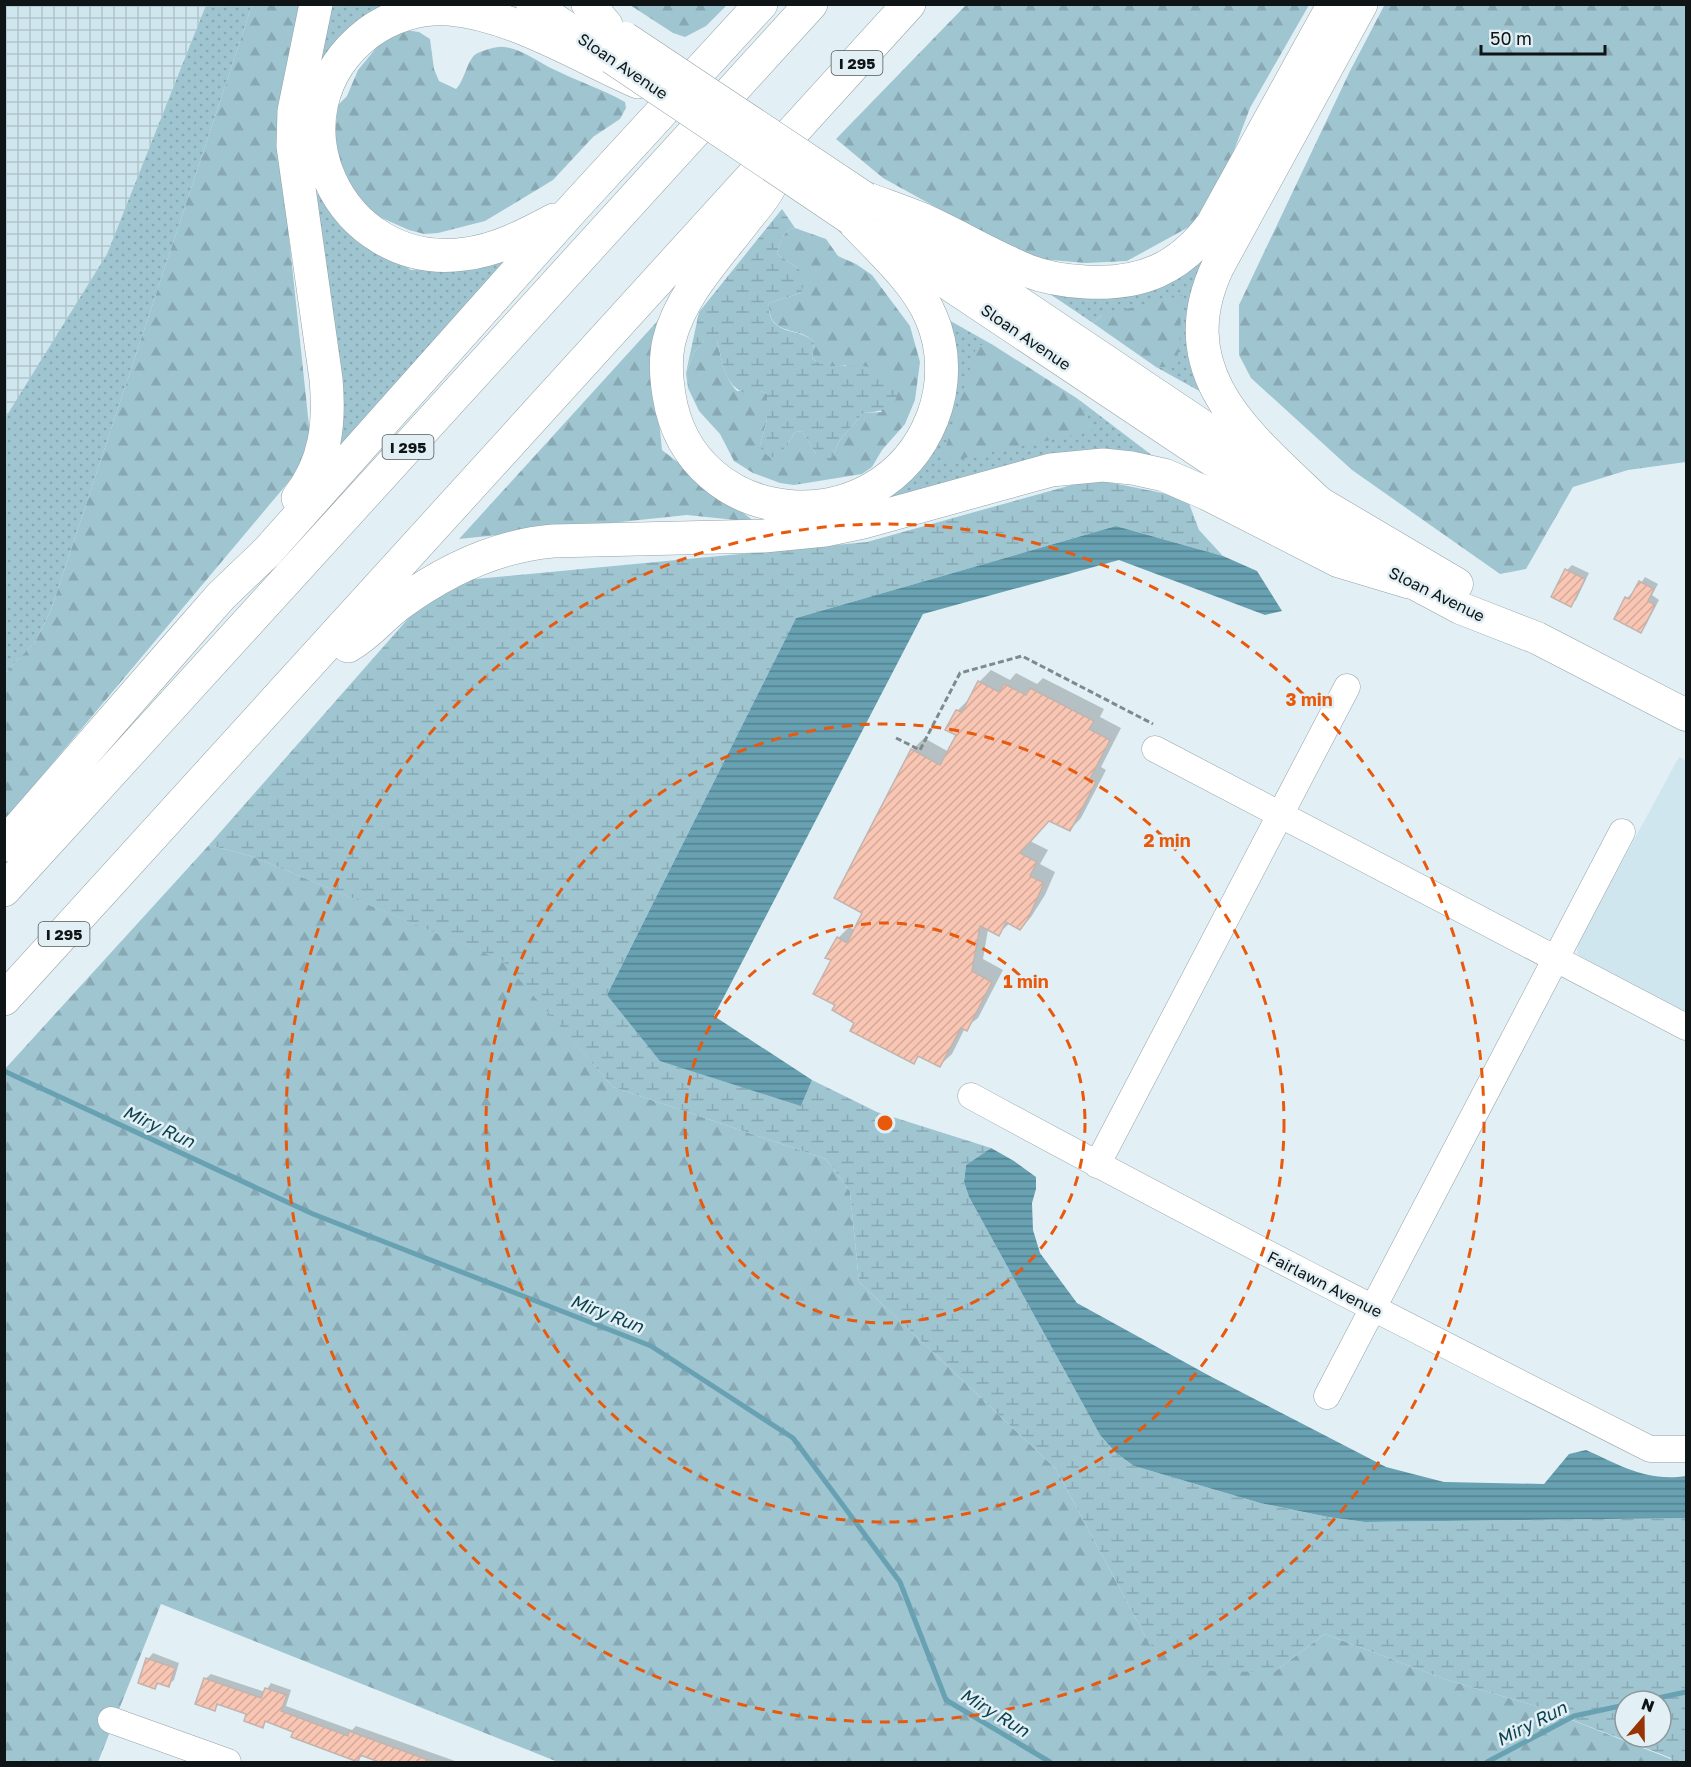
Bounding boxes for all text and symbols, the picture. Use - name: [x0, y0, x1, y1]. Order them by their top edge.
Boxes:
- scale bar: [1481, 18, 1606, 56]
- text: 50 m: [1490, 27, 1532, 49]
- street label: Sloan Avenue: [574, 29, 672, 103]
- road number: I 295: [832, 51, 882, 75]
- street label: Sloan Avenue: [977, 300, 1075, 374]
- road number: I 295: [382, 435, 434, 459]
- street label: Sloan Avenue: [1386, 562, 1488, 626]
- text: 3 min: [1285, 688, 1333, 710]
- text: 2 min: [1143, 829, 1191, 851]
- road number: I 295: [38, 922, 90, 946]
- text: 1 min: [1003, 970, 1049, 992]
- water label: Miry Run: [120, 1100, 199, 1152]
- centre of rings: [875, 1113, 895, 1133]
- street label: Fairlawn Avenue: [1264, 1246, 1386, 1322]
- water label: Miry Run: [567, 1289, 647, 1337]
- water label: Miry Run: [957, 1683, 1034, 1742]
- north arrow: [1613, 1689, 1673, 1749]
- text: N: [1639, 1693, 1657, 1716]
- water label: Miry Run: [1492, 1695, 1571, 1750]

